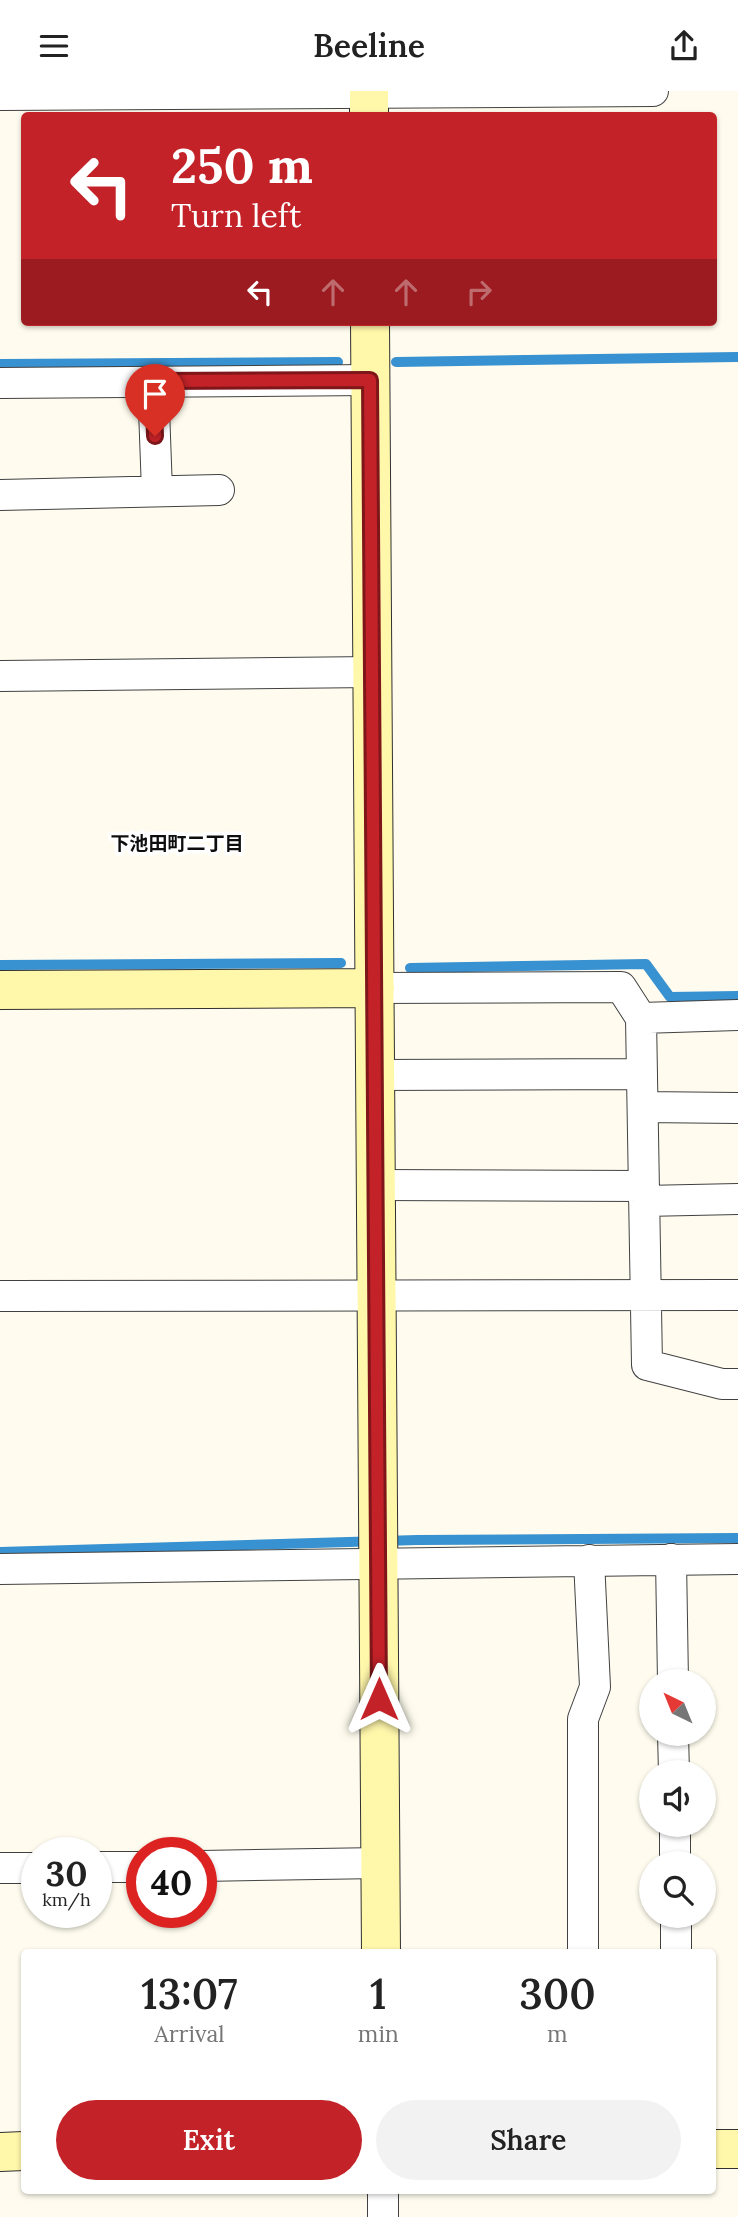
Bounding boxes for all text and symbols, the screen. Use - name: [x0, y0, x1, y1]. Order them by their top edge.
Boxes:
- text: Beeline: [313, 25, 425, 66]
- icon: menu: [35, 27, 73, 65]
- icon: share: [665, 27, 703, 65]
- text: 250 m: [171, 134, 313, 196]
- icon: left: [56, 140, 147, 231]
- text: Turn left: [171, 195, 301, 236]
- icon: left: [241, 273, 279, 311]
- icon: ahead: [314, 273, 352, 311]
- icon: ahead: [387, 273, 425, 311]
- icon: right: [460, 273, 498, 311]
- pin: [125, 364, 185, 436]
- icon: arrive: [136, 375, 174, 413]
- district label: 下池田町二丁目: [110, 831, 244, 855]
- position arrow: [342, 1662, 416, 1736]
- north arrow: [639, 1669, 716, 1747]
- map controls: [639, 1669, 716, 1928]
- button: sound: [639, 1760, 716, 1837]
- speed limit sign: 40: [126, 1837, 217, 1928]
- text: 30: [46, 1851, 87, 1896]
- button: search: [639, 1851, 716, 1928]
- text: km/h: [42, 1888, 91, 1911]
- text: 13:07: [141, 1967, 238, 2021]
- text: 1: [370, 1967, 387, 2021]
- text: 300: [519, 1967, 596, 2021]
- text: Arrival: [154, 2019, 225, 2048]
- text: min: [358, 2019, 399, 2048]
- text: m: [547, 2019, 568, 2048]
- button: Exit: [56, 2100, 362, 2180]
- button: Share: [376, 2100, 681, 2180]

